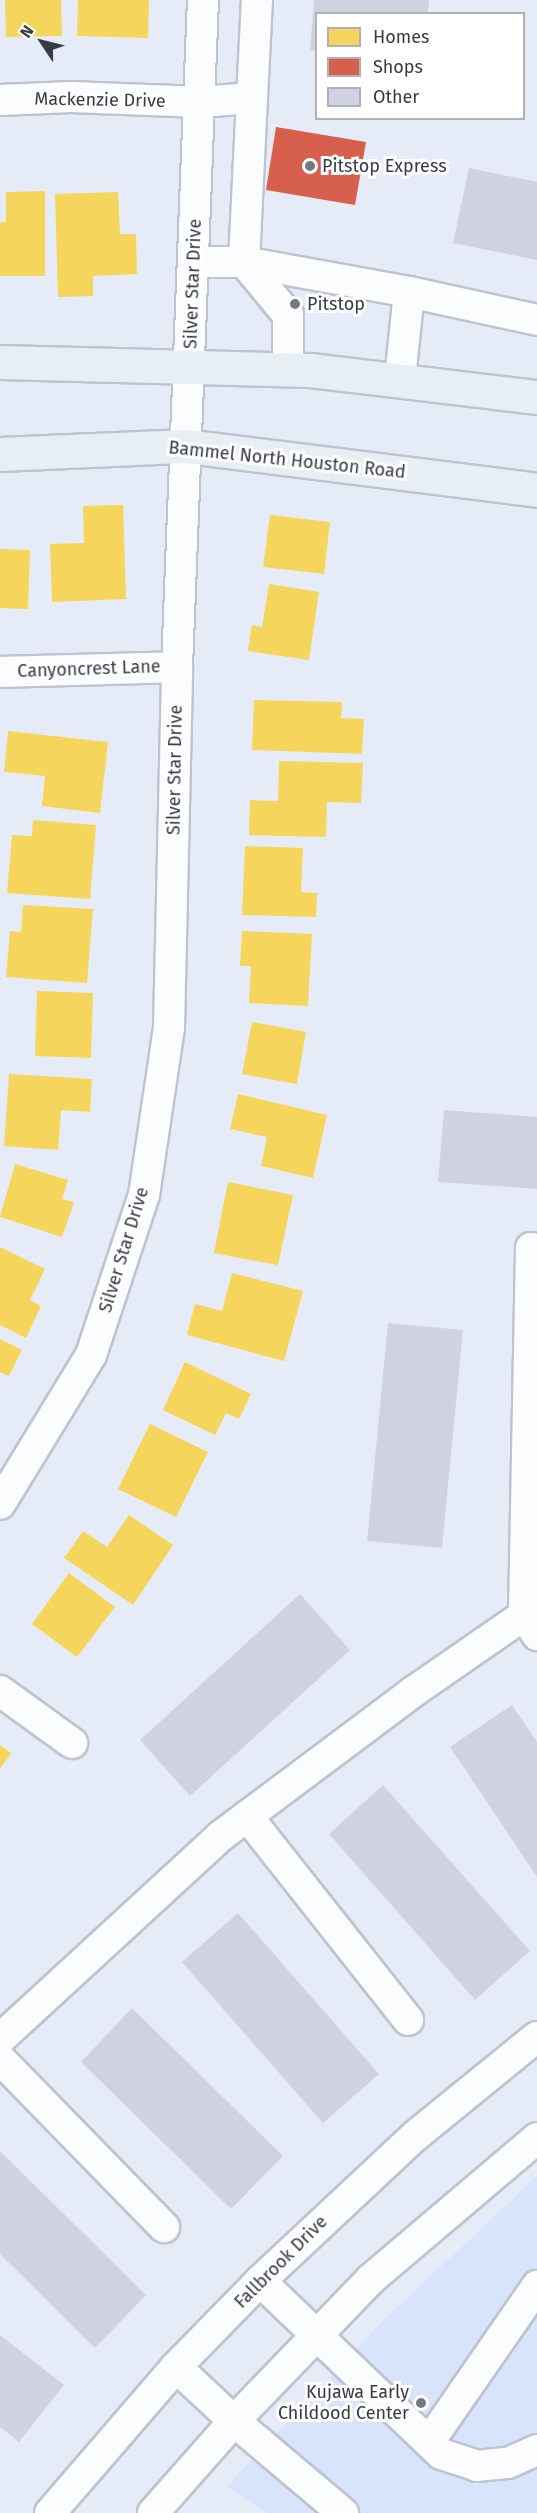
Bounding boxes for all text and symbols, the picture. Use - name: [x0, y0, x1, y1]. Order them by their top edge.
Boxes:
- north arrow: [12, 12, 72, 72]
- legend: [315, 12, 525, 120]
- text: N: [16, 22, 38, 41]
- text: Homes: [373, 26, 429, 48]
- text: Shops: [373, 56, 423, 78]
- text: Other: [373, 86, 419, 108]
- street label: Mackenzie Drive: [34, 88, 166, 112]
- place label: Pitstop Express: [322, 155, 447, 177]
- marker: Pitstop Express: [303, 159, 317, 173]
- street label: Silver Star Drive: [180, 219, 206, 349]
- place label: Pitstop: [307, 293, 365, 315]
- marker: Pitstop: [288, 297, 302, 311]
- street label: Bammel North Houston Road: [167, 437, 407, 483]
- street label: Canyoncrest Lane: [17, 656, 161, 682]
- street label: Silver Star Drive: [163, 705, 187, 835]
- street label: Silver Star Drive: [95, 1185, 153, 1315]
- street label: Fallbrook Drive: [230, 2211, 332, 2313]
- place label: Kujawa Early Childood Center: [278, 2382, 409, 2424]
- marker: Kujawa Early Childood Center: [414, 2396, 428, 2410]

